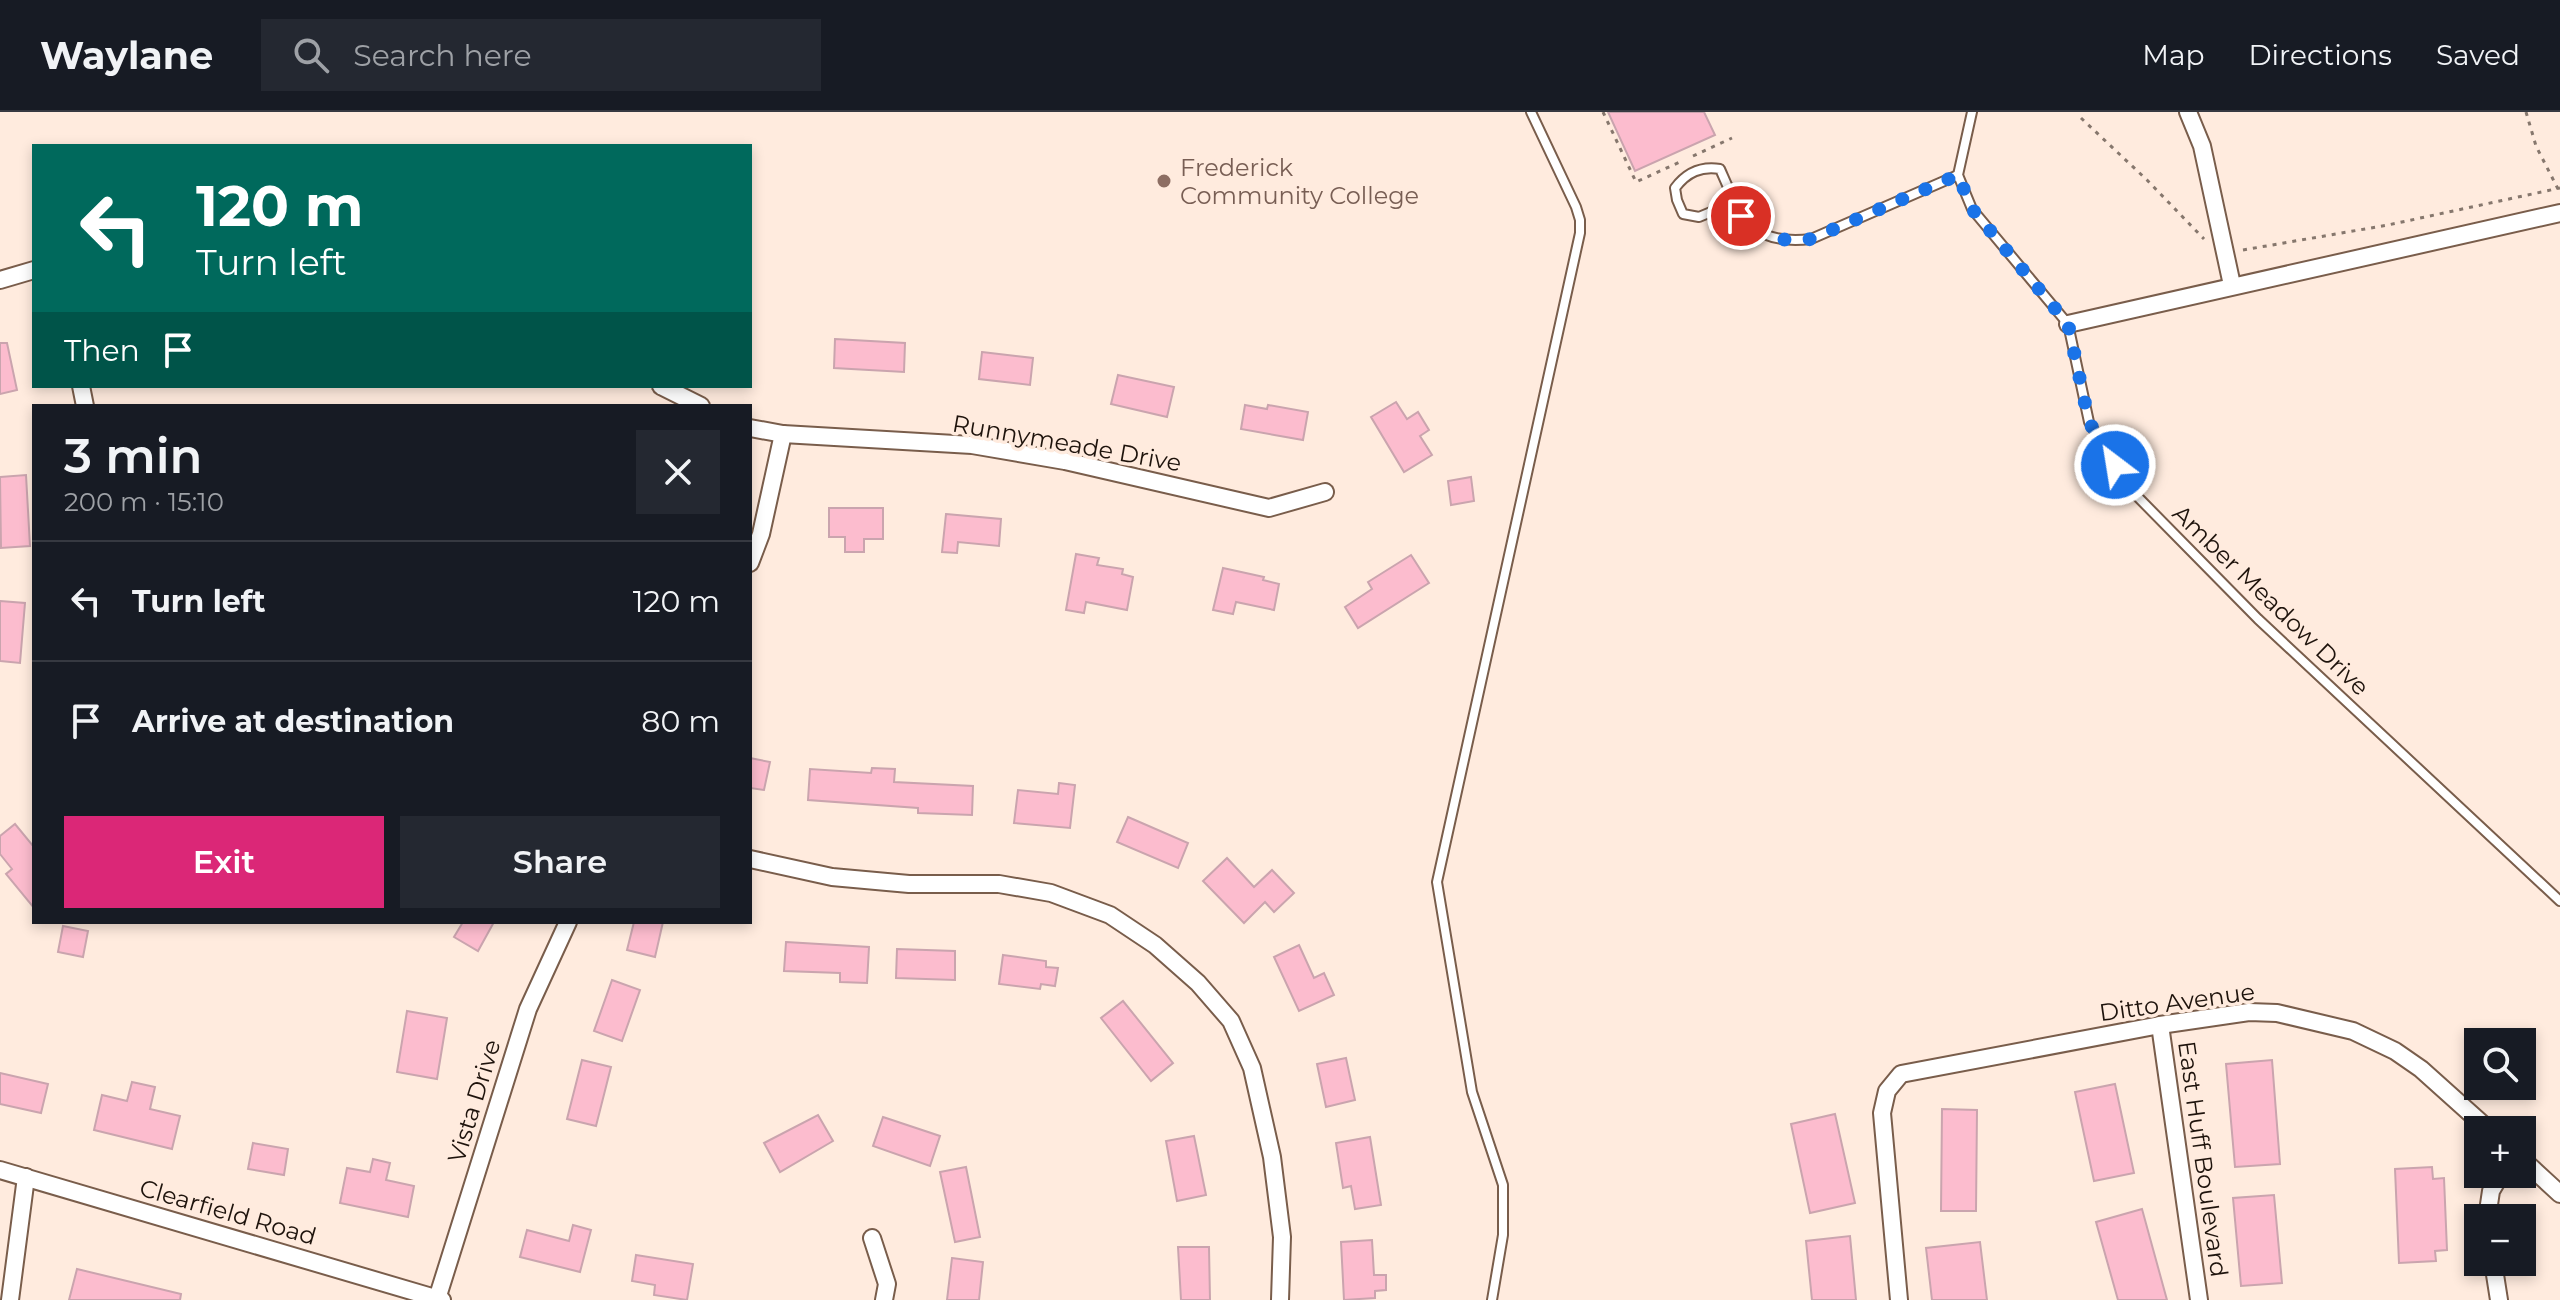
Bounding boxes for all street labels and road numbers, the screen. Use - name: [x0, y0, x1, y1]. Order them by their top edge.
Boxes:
- street label: Runnymeade Drive: [950, 409, 1184, 477]
- street label: Amber Meadow Drive: [2167, 499, 2375, 701]
- street label: Ditto Avenue: [2097, 977, 2257, 1027]
- street label: Vista Drive: [442, 1036, 506, 1166]
- street label: East Huff Boulevard: [2172, 1039, 2234, 1279]
- street label: Clearfield Road: [136, 1173, 320, 1251]

